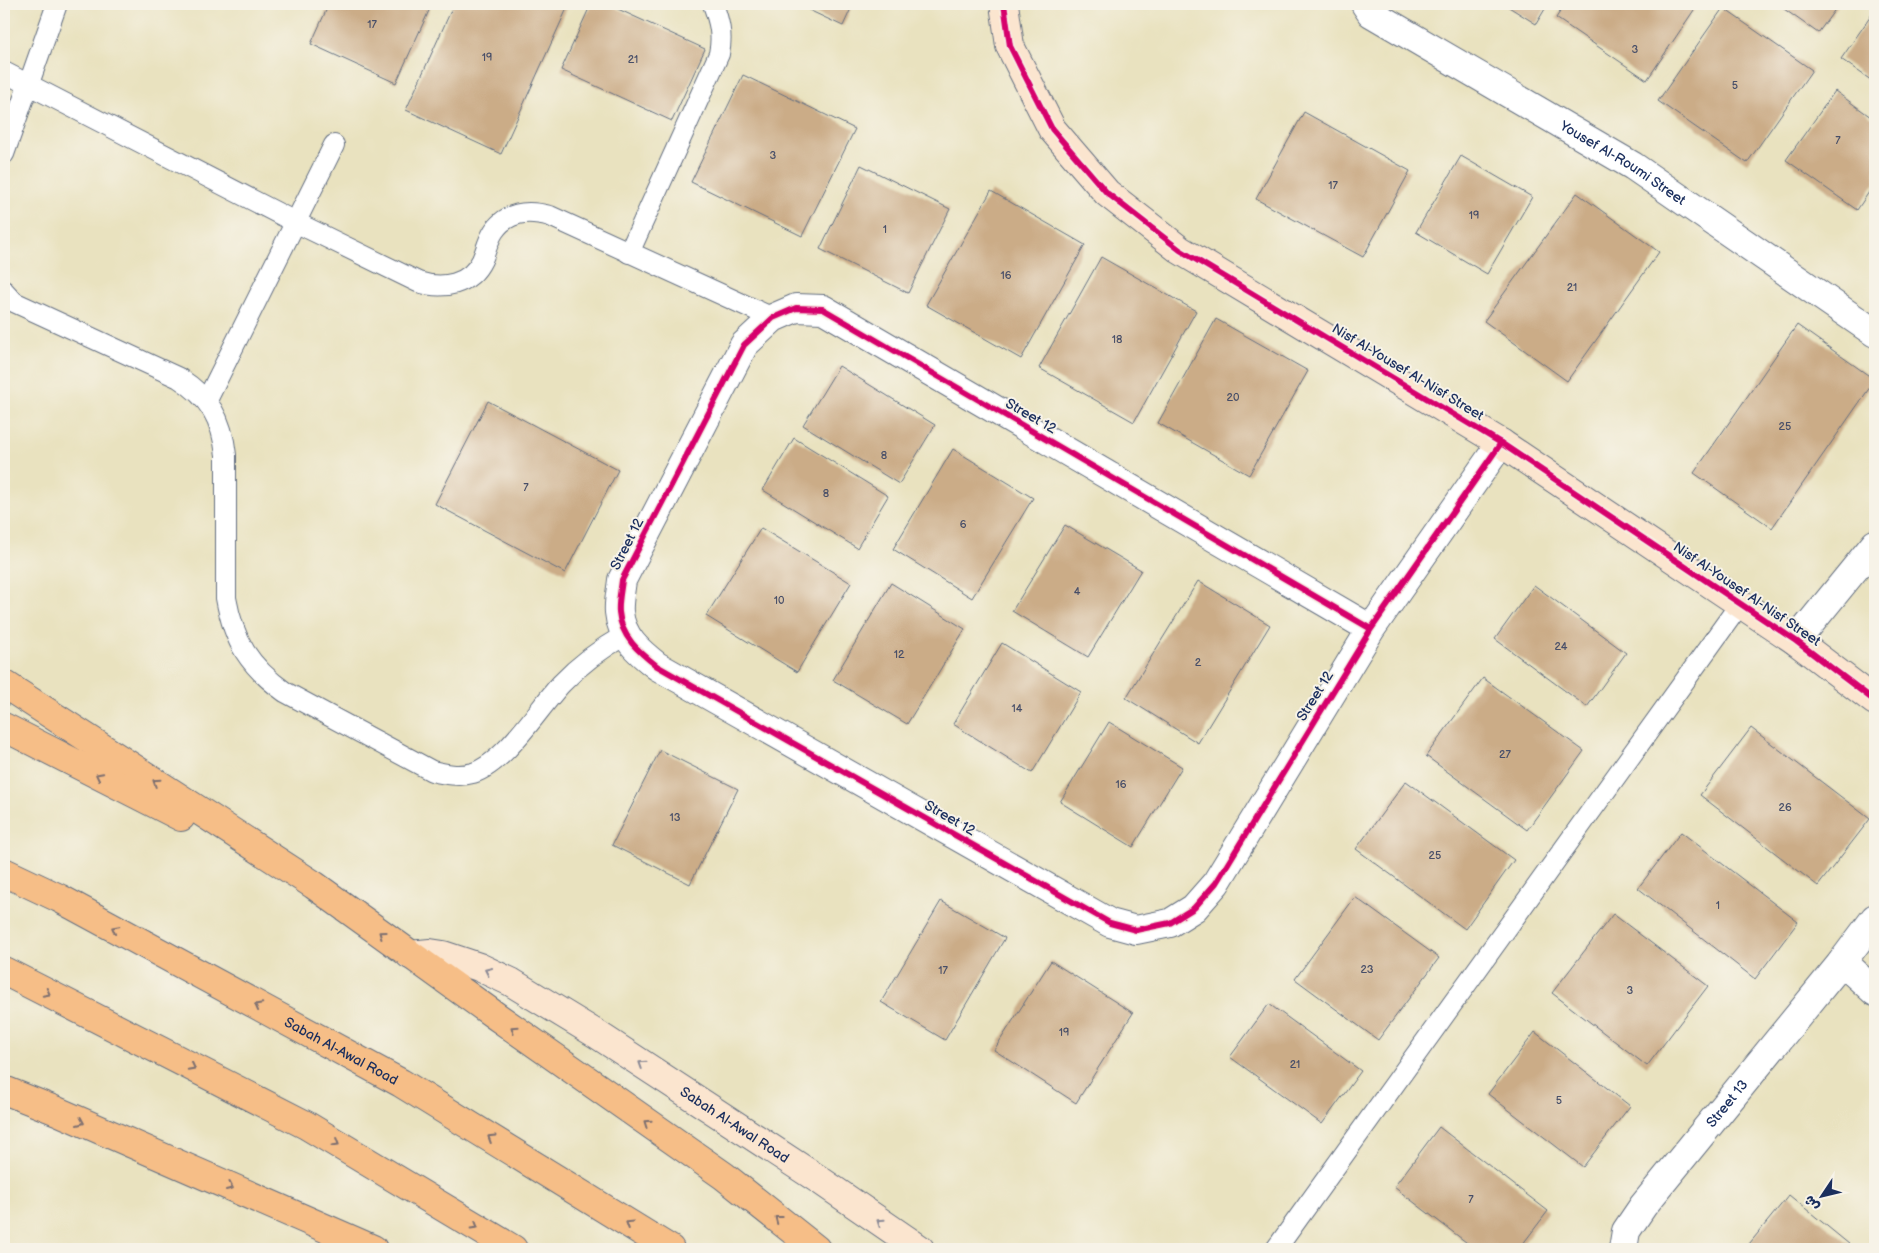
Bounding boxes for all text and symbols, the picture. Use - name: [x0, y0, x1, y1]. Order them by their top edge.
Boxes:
- house number: 17: [367, 18, 377, 31]
- house number: 3: [1632, 43, 1639, 56]
- house number: 19: [482, 51, 492, 64]
- house number: 21: [628, 53, 638, 66]
- house number: 5: [1732, 79, 1738, 92]
- street label: Yousef Al-Roumi Street: [1556, 116, 1690, 209]
- house number: 7: [1835, 134, 1841, 147]
- house number: 3: [770, 149, 777, 162]
- house number: 17: [1328, 179, 1338, 192]
- house number: 19: [1469, 209, 1479, 222]
- house number: 1: [883, 223, 887, 236]
- house number: 16: [1001, 269, 1012, 282]
- house number: 21: [1567, 281, 1577, 294]
- street label: Nisf Al-Yousef Al-Nisf Street: [1329, 320, 1488, 424]
- house number: 18: [1112, 333, 1122, 346]
- house number: 20: [1227, 391, 1240, 404]
- street label: Street 12: [1003, 395, 1060, 438]
- house number: 25: [1779, 420, 1791, 433]
- house number: 8: [881, 449, 887, 462]
- house number: 7: [523, 481, 529, 494]
- house number: 8: [823, 487, 829, 500]
- street label: Street 12: [607, 515, 648, 573]
- house number: 6: [960, 518, 967, 531]
- street label: Nisf Al-Yousef Al-Nisf Street: [1670, 538, 1824, 650]
- house number: 4: [1074, 585, 1081, 598]
- house number: 10: [774, 594, 785, 607]
- house number: 24: [1554, 640, 1568, 653]
- house number: 12: [894, 648, 905, 661]
- house number: 2: [1195, 656, 1202, 669]
- street label: Street 12: [1293, 667, 1337, 724]
- house number: 14: [1012, 702, 1023, 715]
- house number: 27: [1499, 748, 1512, 761]
- one-way arrow: [95, 772, 104, 782]
- house number: 16: [1116, 778, 1127, 791]
- one-way arrow: [152, 779, 161, 789]
- street label: Street 12: [922, 797, 979, 840]
- house number: 26: [1778, 801, 1792, 814]
- house number: 13: [669, 811, 681, 824]
- house number: 25: [1429, 849, 1441, 862]
- house number: 1: [1716, 899, 1720, 912]
- one-way arrow: [112, 925, 121, 935]
- one-way arrow: [379, 931, 388, 941]
- house number: 23: [1360, 963, 1374, 976]
- house number: 17: [938, 964, 948, 977]
- one-way arrow: [484, 967, 493, 978]
- house number: 3: [1627, 984, 1634, 997]
- one-way arrow: [42, 987, 51, 997]
- one-way arrow: [254, 1002, 263, 1012]
- street label: Sabah Al-Awal Road: [282, 1013, 401, 1088]
- one-way arrow: [510, 1026, 520, 1035]
- house number: 19: [1059, 1026, 1069, 1039]
- house number: 21: [1290, 1058, 1300, 1071]
- one-way arrow: [187, 1061, 196, 1071]
- one-way arrow: [638, 1061, 648, 1070]
- street label: Street 13: [1702, 1076, 1751, 1131]
- street label: Sabah Al-Awal Road: [677, 1083, 793, 1166]
- house number: 5: [1556, 1094, 1562, 1107]
- one-way arrow: [76, 1115, 85, 1126]
- one-way arrow: [643, 1120, 653, 1129]
- one-way arrow: [487, 1135, 496, 1145]
- one-way arrow: [330, 1136, 339, 1146]
- north arrow: [1796, 1170, 1846, 1220]
- one-way arrow: [225, 1180, 234, 1191]
- text: ش: [1800, 1192, 1823, 1214]
- house number: 7: [1468, 1193, 1474, 1206]
- one-way arrow: [775, 1217, 784, 1225]
- one-way arrow: [876, 1219, 885, 1228]
- one-way arrow: [469, 1220, 478, 1230]
- one-way arrow: [625, 1220, 634, 1230]

